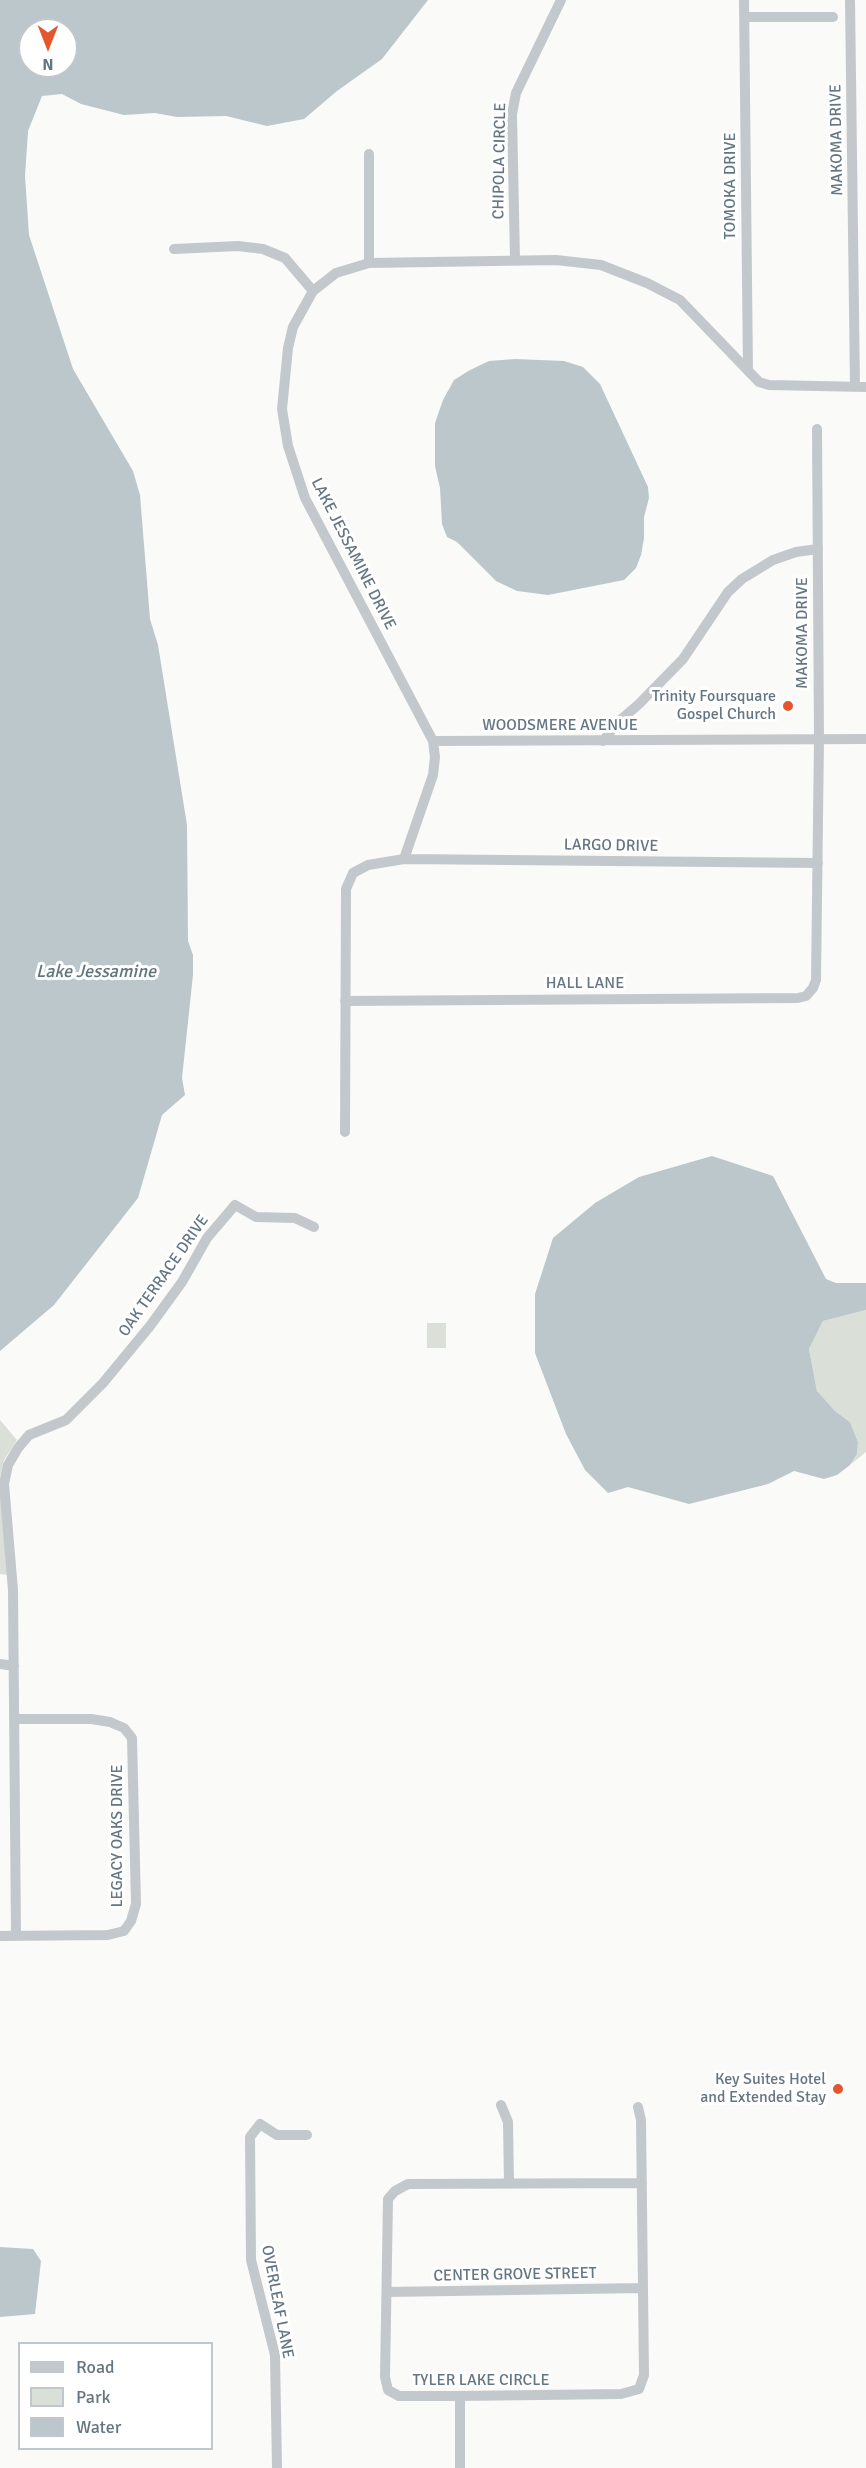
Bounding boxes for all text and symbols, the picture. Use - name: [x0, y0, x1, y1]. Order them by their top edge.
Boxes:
- north arrow: [18, 18, 78, 78]
- text: N: [42, 54, 54, 74]
- street label: MAKOMA DRIVE: [826, 84, 848, 196]
- street label: CHIPOLA CIRCLE: [489, 102, 511, 220]
- street label: TOMOKA DRIVE: [721, 132, 741, 240]
- street label: LAKE JESSAMINE DRIVE: [306, 475, 400, 633]
- street label: MAKOMA DRIVE: [793, 577, 813, 689]
- place label: Trinity Foursquare Gospel Church: [652, 687, 776, 725]
- marker: Trinity Foursquare Gospel Church: [781, 699, 795, 713]
- street label: WOODSMERE AVENUE: [482, 716, 638, 736]
- street label: LARGO DRIVE: [564, 836, 658, 856]
- water label: Lake Jessamine: [36, 961, 156, 983]
- street label: HALL LANE: [546, 974, 624, 994]
- street label: OAK TERRACE DRIVE: [115, 1211, 213, 1341]
- street label: LEGACY OAKS DRIVE: [108, 1764, 128, 1908]
- place label: Key Suites Hotel and Extended Stay: [700, 2070, 826, 2108]
- marker: Key Suites Hotel and Extended Stay: [831, 2082, 845, 2096]
- street label: OVERLEAF LANE: [257, 2244, 297, 2360]
- street label: CENTER GROVE STREET: [433, 2264, 597, 2286]
- legend: [18, 2342, 213, 2450]
- text: Road: [76, 2356, 115, 2378]
- street label: TYLER LAKE CIRCLE: [412, 2371, 550, 2391]
- text: Park: [76, 2386, 111, 2408]
- text: Water: [76, 2416, 121, 2438]

